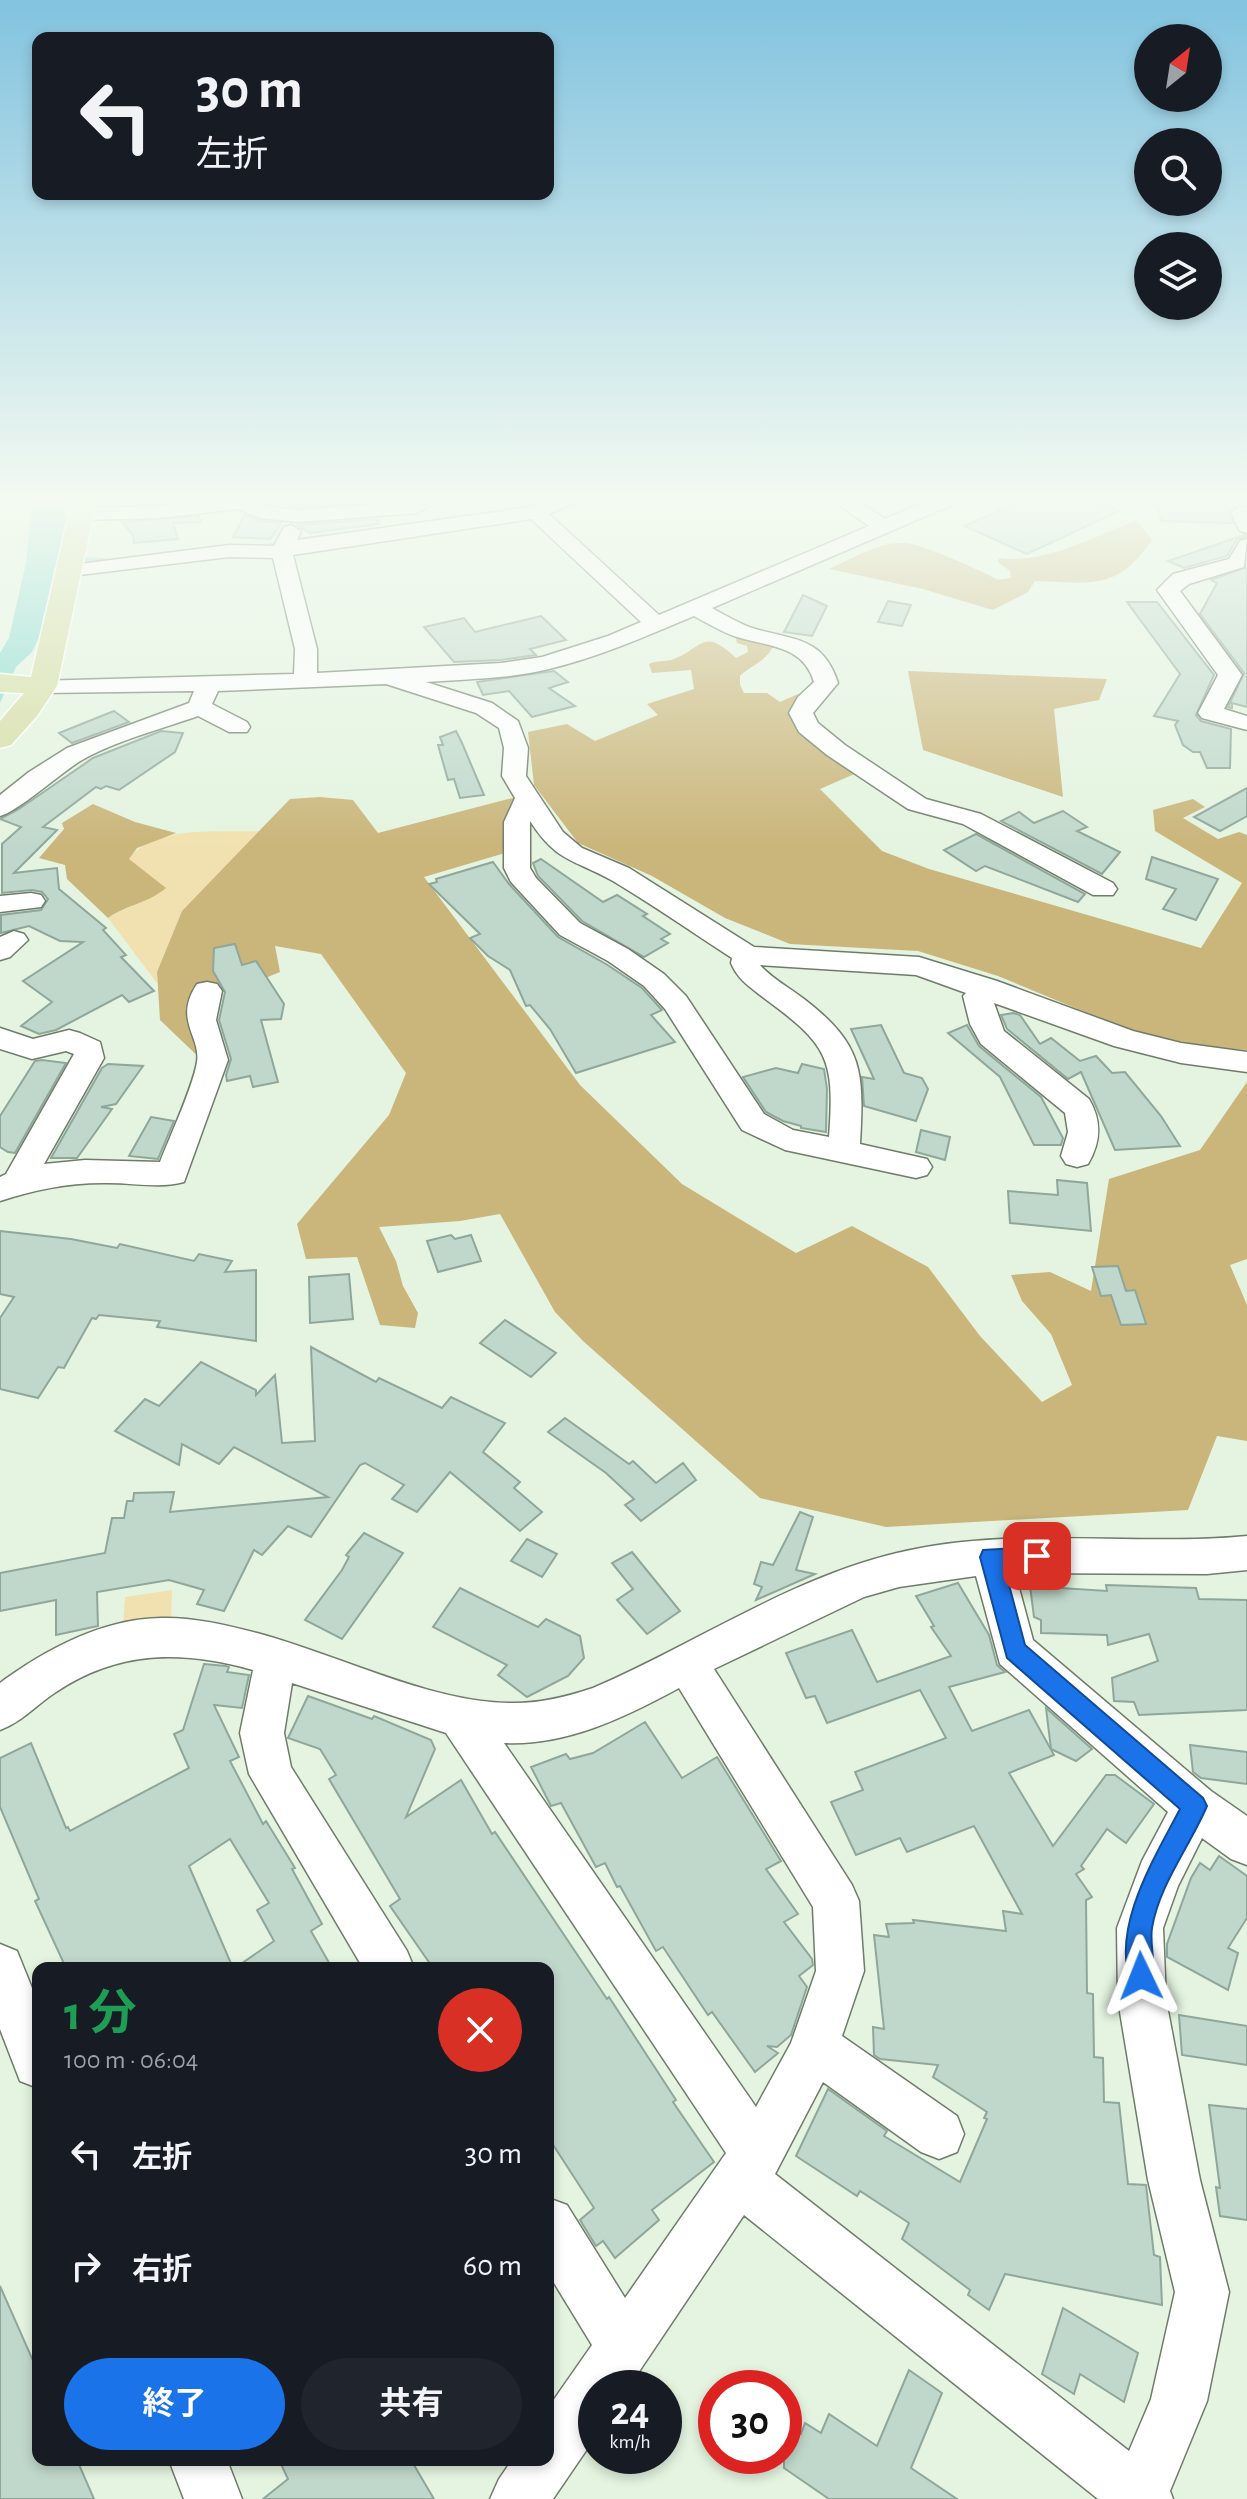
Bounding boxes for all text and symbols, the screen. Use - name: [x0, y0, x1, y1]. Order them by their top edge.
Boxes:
- north arrow: [1134, 24, 1222, 112]
- map controls: [1134, 24, 1222, 320]
- text: 30 m: [196, 62, 303, 118]
- icon: left: [64, 64, 168, 168]
- button: search: [1134, 128, 1222, 216]
- text: 左折: [196, 137, 268, 173]
- button: layers: [1134, 232, 1222, 320]
- pin: [1003, 1522, 1071, 1590]
- icon: arrive: [1015, 1534, 1059, 1578]
- position arrow: [1099, 1934, 1183, 2018]
- button: close: [438, 1988, 522, 2072]
- text: 1 分: [64, 1991, 137, 2039]
- text: 100 m · 06:04: [64, 2047, 198, 2073]
- icon: left: [64, 2132, 108, 2176]
- text: 30 m: [465, 2139, 522, 2169]
- text: 左折: [132, 2143, 192, 2173]
- icon: right: [64, 2244, 108, 2288]
- text: 60 m: [463, 2251, 522, 2281]
- text: 右折: [132, 2255, 192, 2285]
- button: 終了: [64, 2358, 285, 2450]
- button: 共有: [301, 2358, 522, 2450]
- speed limit sign: 30: [698, 2370, 802, 2474]
- text: 24: [611, 2392, 649, 2432]
- text: km/h: [609, 2432, 651, 2452]

